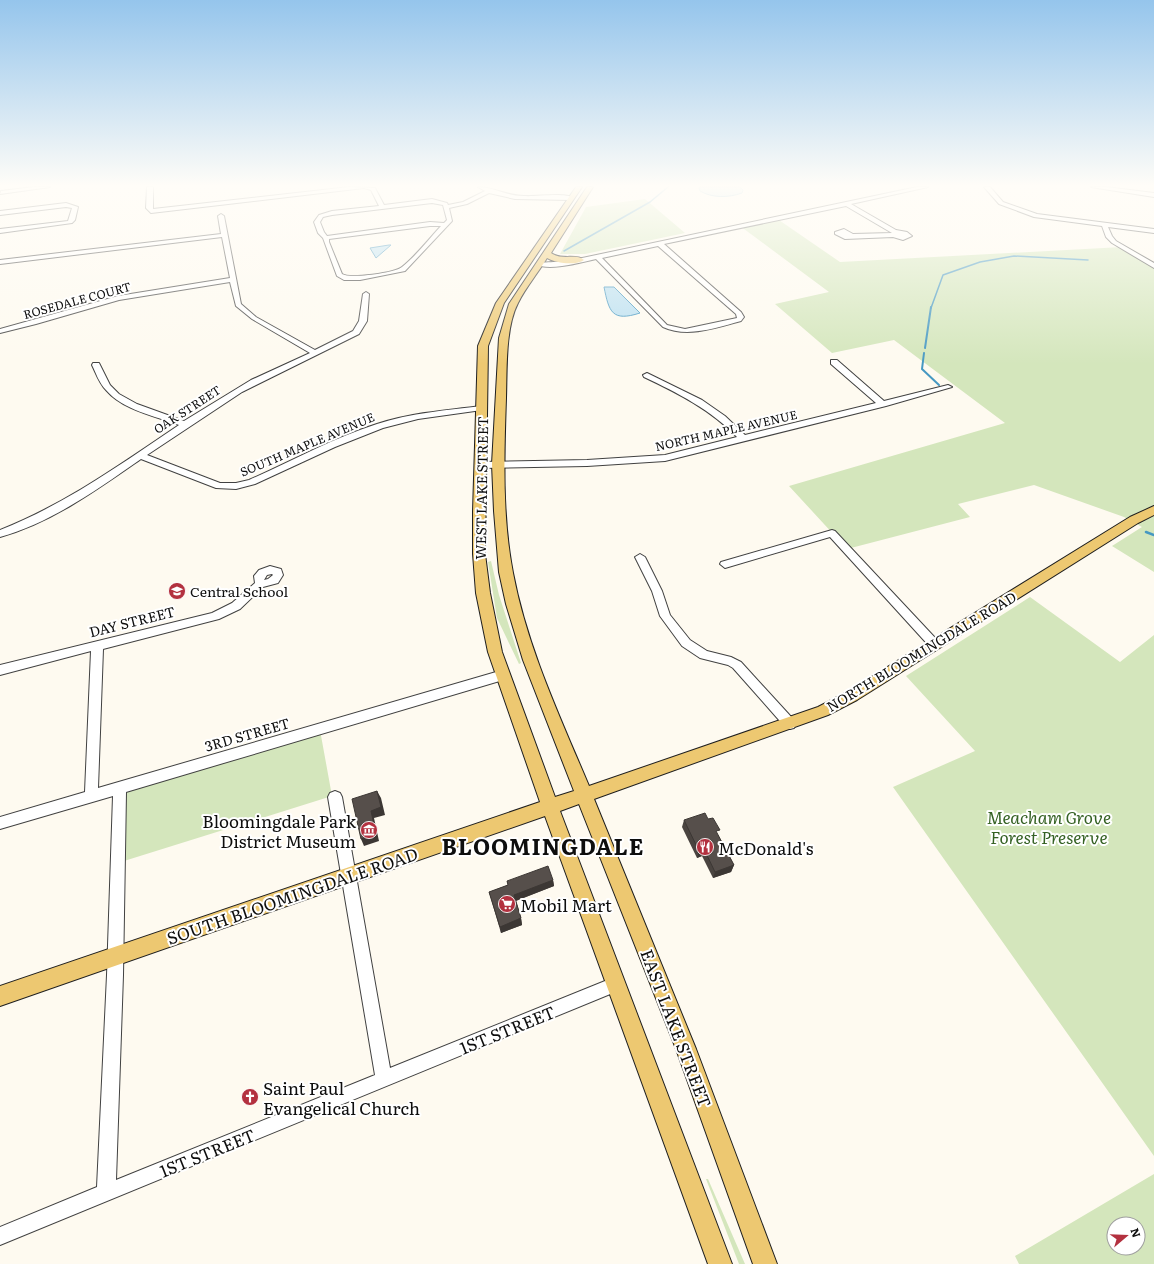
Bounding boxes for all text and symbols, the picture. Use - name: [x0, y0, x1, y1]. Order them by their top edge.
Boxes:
- street label: ROSEDALE COURT: [21, 277, 133, 323]
- street label: OAK STREET: [150, 380, 224, 438]
- street label: NORTH MAPLE AVENUE: [653, 405, 799, 455]
- street label: SOUTH MAPLE AVENUE: [237, 407, 377, 481]
- street label: WEST LAKE STREET: [470, 416, 492, 560]
- school or university icon: Central School: [167, 581, 187, 601]
- place label: Central School: [190, 581, 288, 601]
- street label: NORTH BLOOMINGDALE ROAD: [822, 586, 1020, 716]
- street label: DAY STREET: [87, 601, 177, 641]
- street label: 3RD STREET: [202, 712, 292, 756]
- park label: Meacham Grove Forest Preserve: [987, 804, 1111, 849]
- place label: Bloomingdale Park District Museum: [202, 808, 357, 853]
- museum icon: Bloomingdale Park District Museum: [359, 820, 379, 840]
- district label: BLOOMINGDALE: [442, 829, 644, 862]
- place label: McDonald's: [718, 835, 814, 860]
- restaurant icon: McDonald's: [695, 837, 715, 857]
- street label: SOUTH BLOOMINGDALE ROAD: [163, 840, 421, 950]
- place label: Mobil Mart: [520, 892, 612, 917]
- supermarket icon: Mobil Mart: [497, 894, 517, 914]
- street label: EAST LAKE STREET: [635, 945, 719, 1111]
- street label: 1ST STREET: [455, 998, 559, 1060]
- place label: Saint Paul Evangelical Church: [263, 1075, 420, 1120]
- church icon: Saint Paul Evangelical Church: [240, 1087, 260, 1107]
- street label: 1ST STREET: [155, 1121, 259, 1183]
- north arrow: [1106, 1216, 1146, 1256]
- text: N: [1127, 1225, 1145, 1239]

